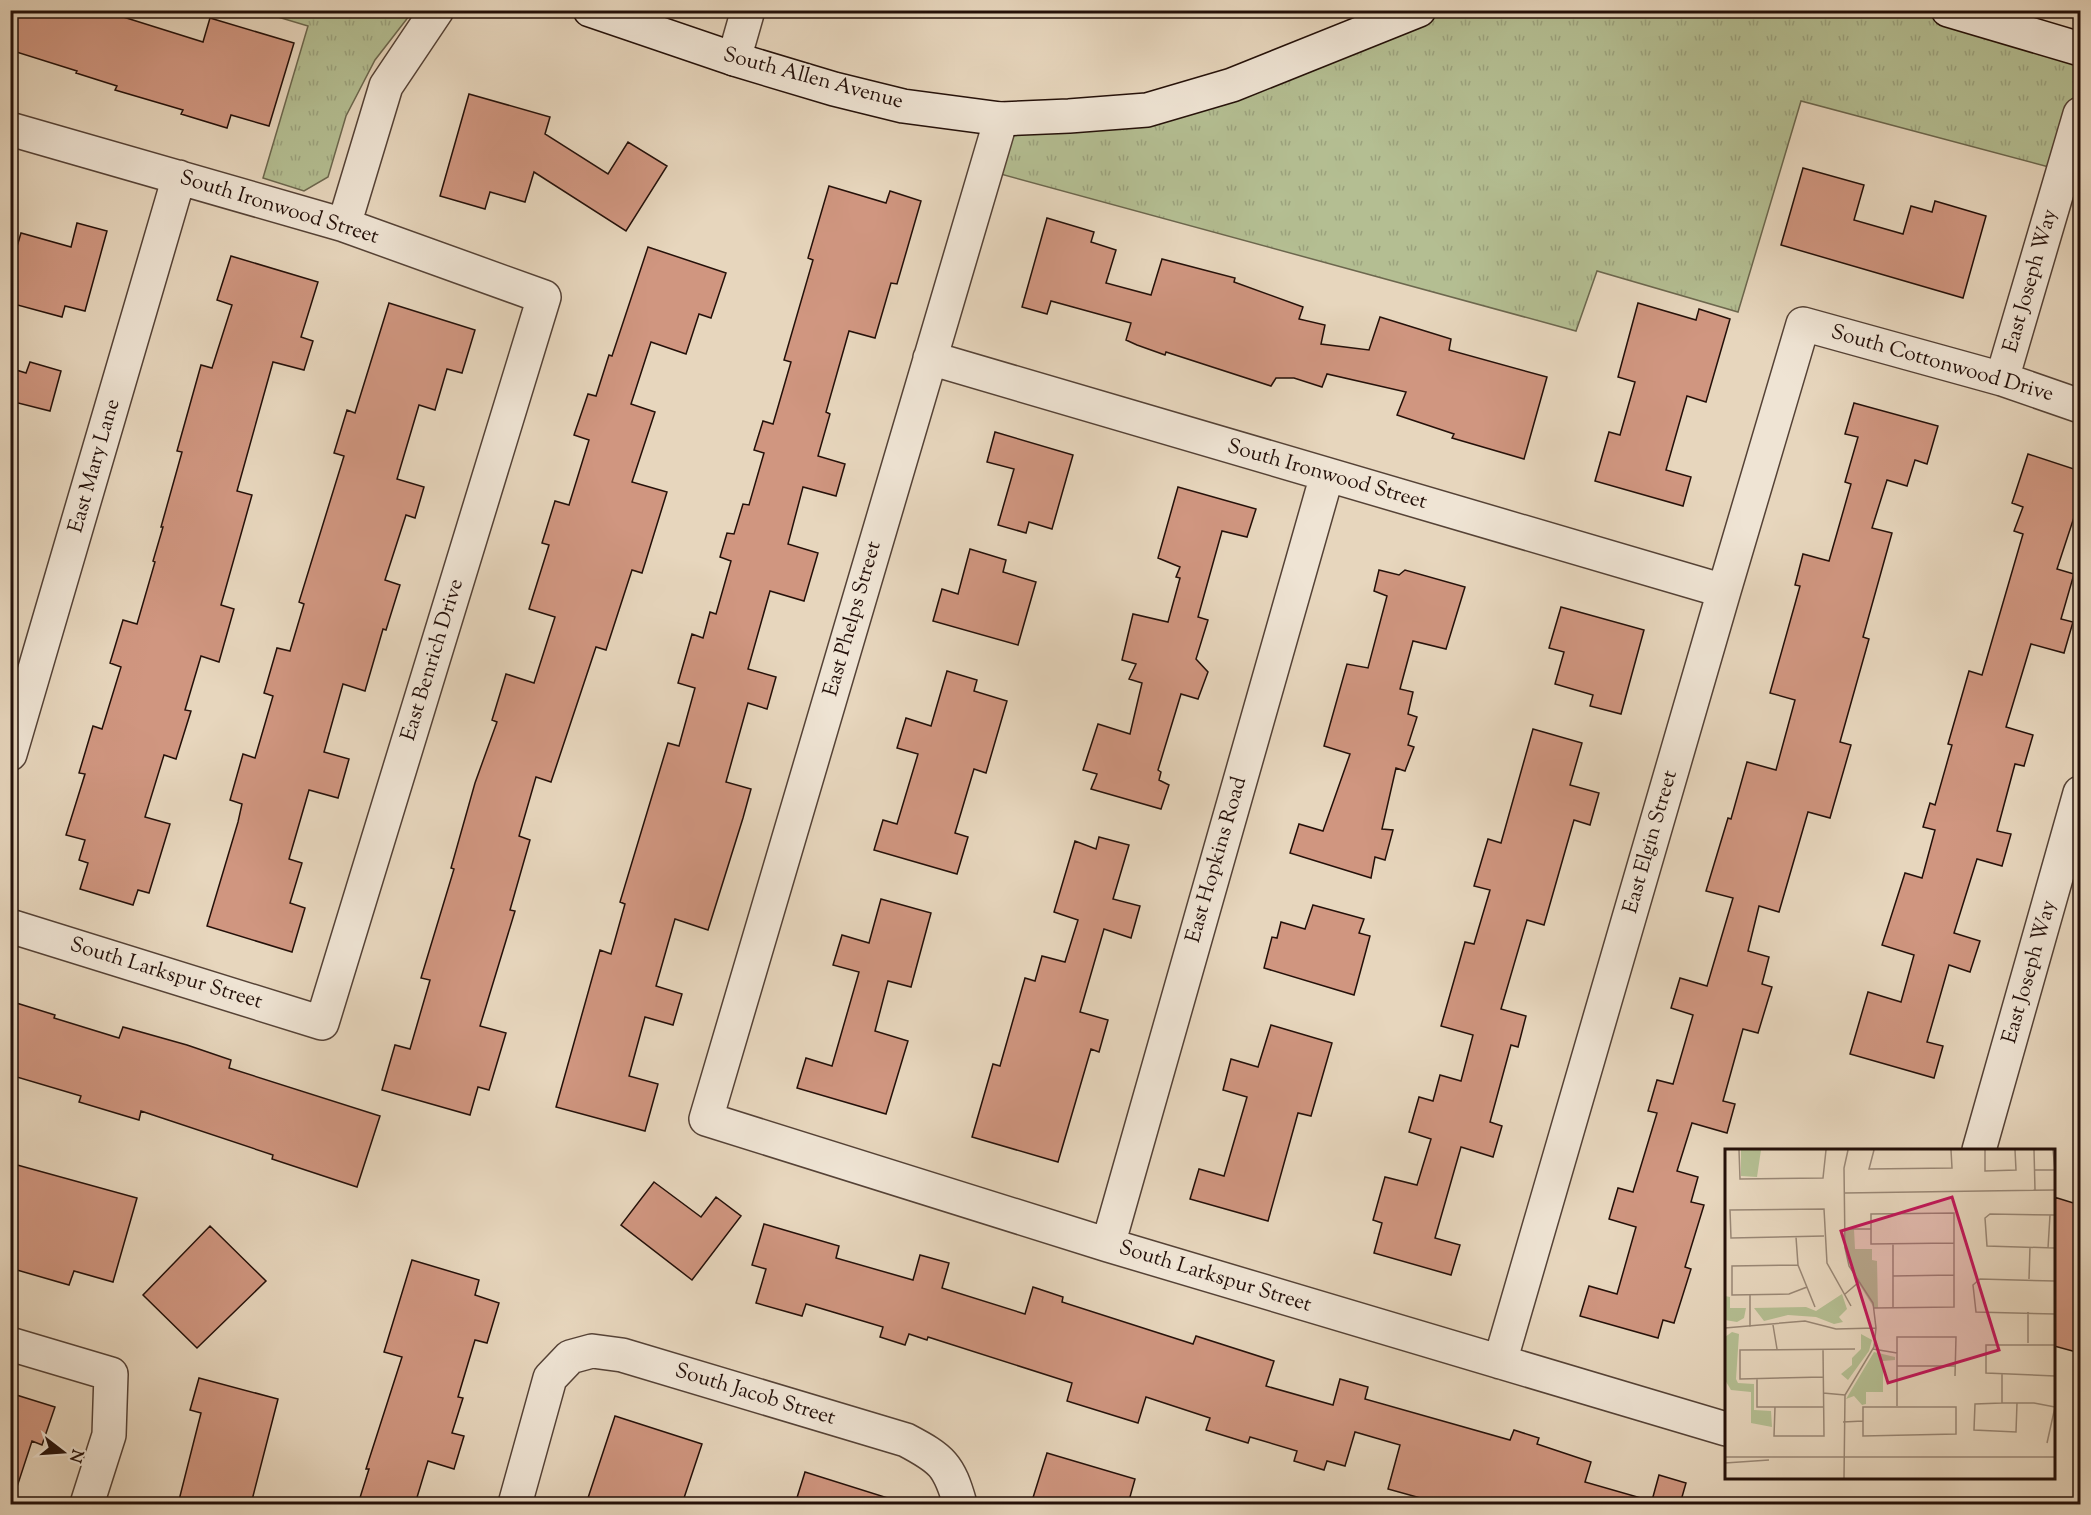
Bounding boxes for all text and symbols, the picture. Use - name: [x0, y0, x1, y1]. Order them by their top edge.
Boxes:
- street label: South Allen Avenue: [720, 41, 906, 117]
- street label: South Ironwood Street: [176, 163, 382, 253]
- street label: East Joseph Way: [1996, 205, 2066, 356]
- street label: South Cottonwood Drive: [1827, 318, 2057, 410]
- street label: East Mary Lane: [62, 395, 128, 537]
- street label: South Ironwood Street: [1223, 432, 1431, 518]
- street label: East Phelps Street: [817, 538, 889, 700]
- street label: East Benrich Drive: [394, 575, 472, 745]
- street label: East Elgin Street: [1616, 767, 1686, 917]
- street label: East Hopkins Road: [1179, 773, 1255, 947]
- street label: East Joseph Way: [1995, 896, 2065, 1047]
- street label: South Larkspur Street: [66, 930, 266, 1018]
- inset map: [1725, 1149, 2055, 1479]
- street label: South Larkspur Street: [1115, 1233, 1315, 1321]
- street label: South Jacob Street: [671, 1356, 839, 1434]
- north arrow: [33, 1422, 93, 1482]
- text: N: [62, 1446, 88, 1465]

